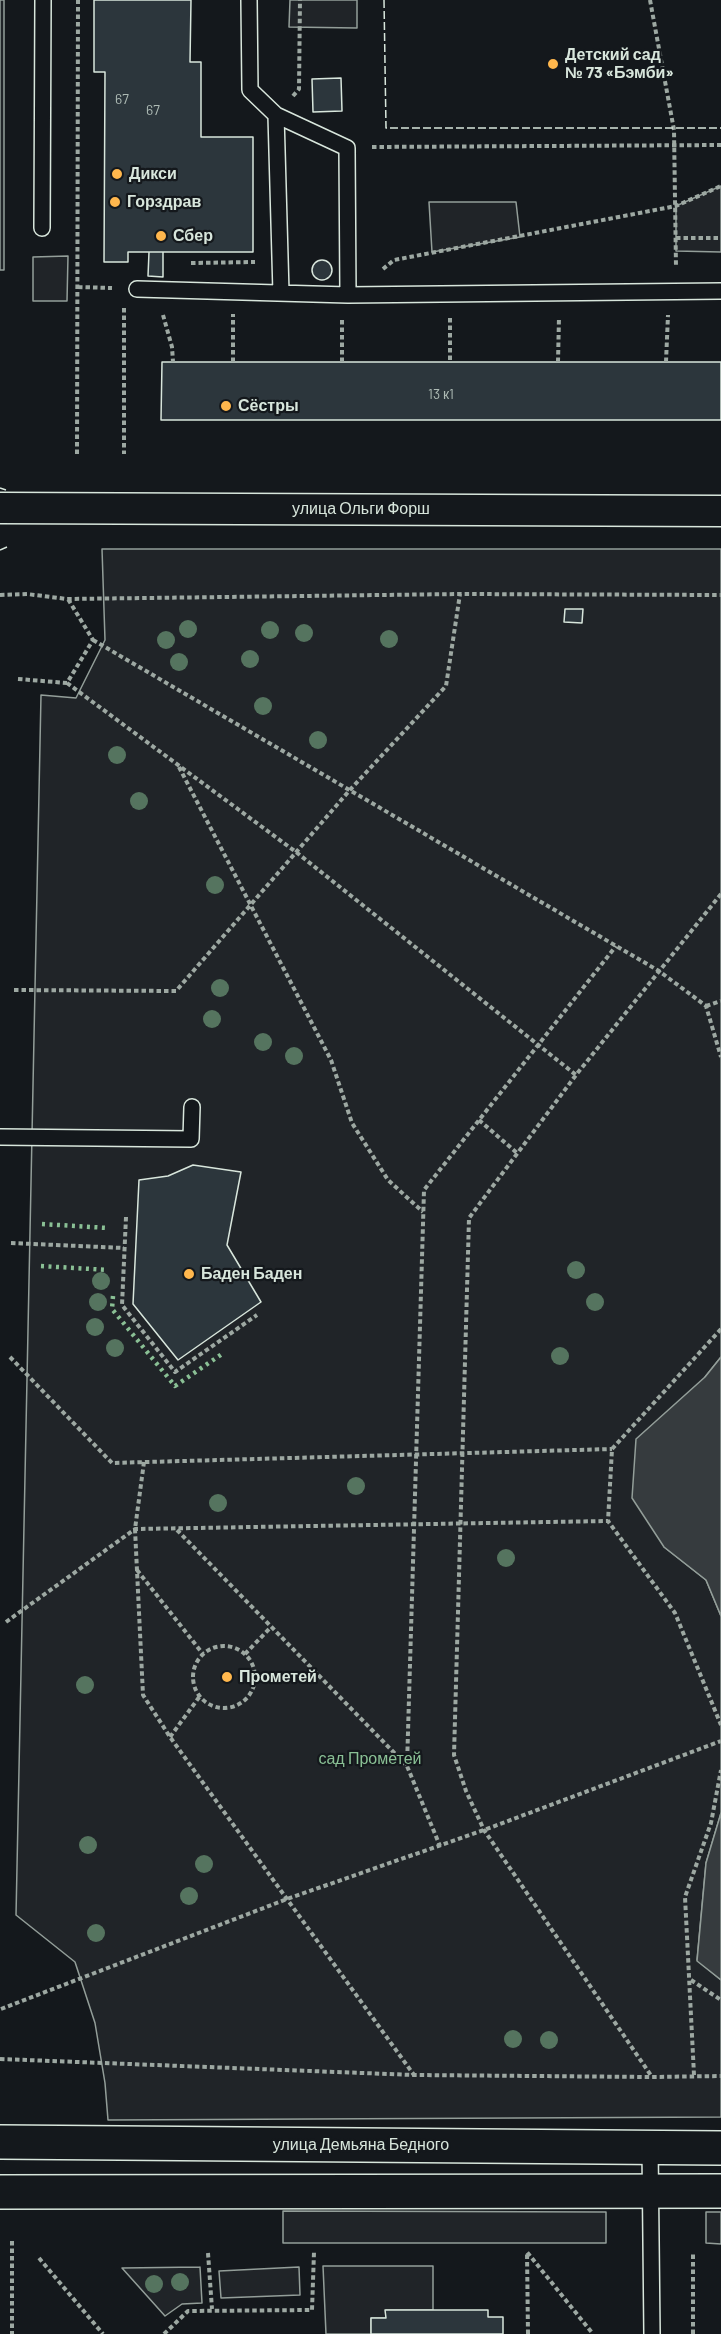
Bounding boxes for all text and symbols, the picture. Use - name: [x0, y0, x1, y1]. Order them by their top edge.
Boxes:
- place label: Детский сад № 73 «Бэмби»: [565, 45, 674, 83]
- marker: Детский сад № 73 «Бэмби»: [546, 57, 560, 71]
- house number: 67: [115, 91, 129, 107]
- house number: 67: [146, 102, 160, 118]
- place label: Дикси: [129, 164, 177, 184]
- marker: Дикси: [110, 167, 124, 181]
- place label: Горздрав: [127, 192, 201, 212]
- marker: Горздрав: [108, 195, 122, 209]
- place label: Сбер: [173, 226, 213, 246]
- marker: Сбер: [154, 229, 168, 243]
- house number: 13 к1: [428, 386, 454, 402]
- place label: Сёстры: [238, 396, 299, 416]
- marker: Сёстры: [219, 399, 233, 413]
- street label: улица Ольги Форш: [292, 499, 430, 519]
- place label: Баден Баден: [201, 1264, 302, 1284]
- marker: Баден Баден: [182, 1267, 196, 1281]
- place label: Прометей: [239, 1667, 317, 1687]
- marker: Прометей: [220, 1670, 234, 1684]
- park label: сад Прометей: [318, 1749, 422, 1769]
- street label: улица Демьяна Бедного: [273, 2135, 449, 2155]

